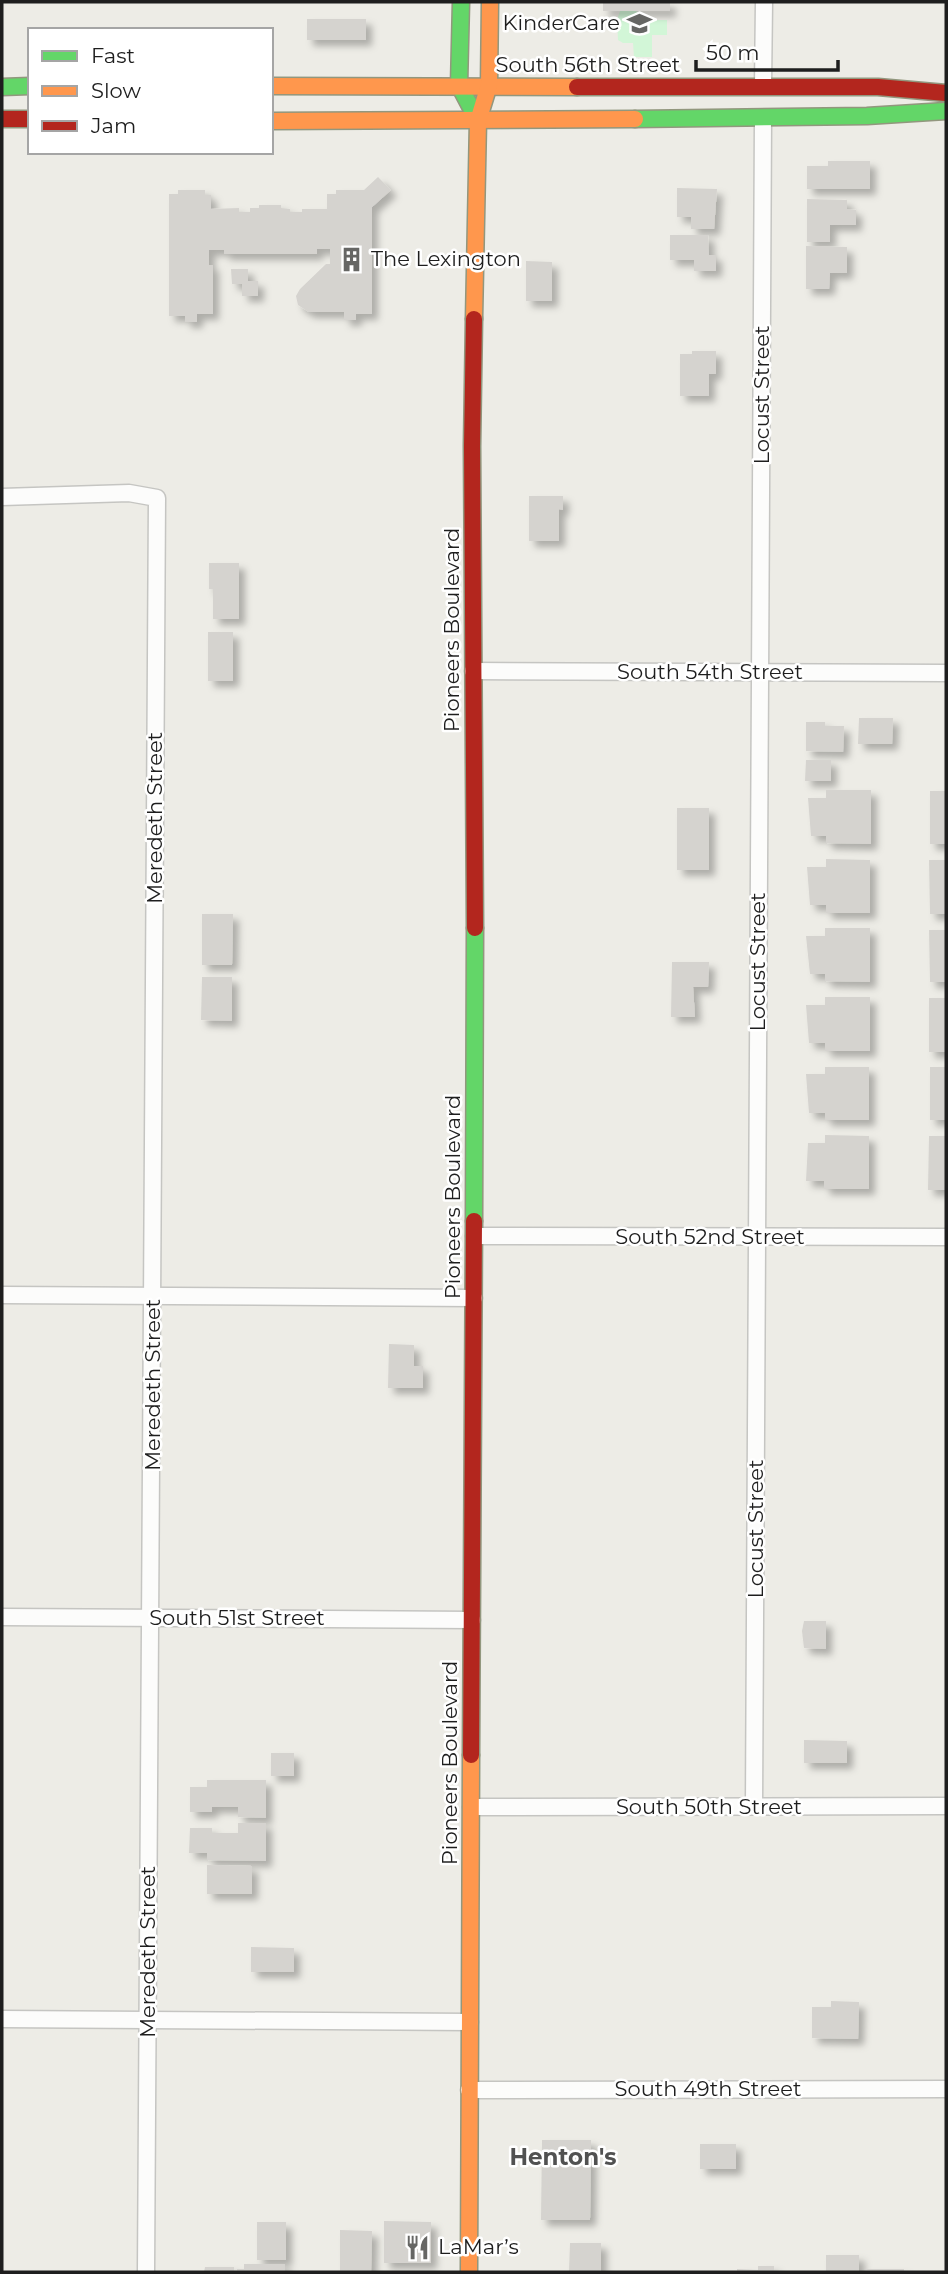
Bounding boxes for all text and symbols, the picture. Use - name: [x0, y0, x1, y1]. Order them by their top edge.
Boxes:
- school or university icon: KinderCare: [626, 9, 654, 37]
- place label: KinderCare: [502, 10, 620, 35]
- legend: [28, 28, 273, 154]
- scale bar: [696, 28, 838, 72]
- text: 50 m: [706, 40, 760, 65]
- text: Fast: [91, 43, 135, 68]
- street label: South 56th Street: [496, 52, 680, 77]
- text: Slow: [91, 78, 141, 103]
- text: Jam: [90, 113, 136, 138]
- building icon: The Lexington: [337, 245, 365, 273]
- place label: The Lexington: [371, 246, 521, 271]
- street label: Locust Street: [749, 325, 774, 465]
- street label: Pioneers Boulevard: [439, 528, 464, 732]
- street label: South 54th Street: [617, 659, 803, 684]
- street label: Meredeth Street: [142, 732, 167, 904]
- street label: Locust Street: [745, 892, 770, 1032]
- street label: Pioneers Boulevard: [440, 1095, 465, 1299]
- street label: South 52nd Street: [615, 1224, 805, 1249]
- street label: Meredeth Street: [140, 1299, 165, 1471]
- street label: Locust Street: [743, 1459, 768, 1599]
- street label: South 51st Street: [149, 1605, 325, 1630]
- street label: Pioneers Boulevard: [437, 1661, 462, 1865]
- street label: South 50th Street: [616, 1794, 802, 1819]
- street label: Meredeth Street: [135, 1866, 160, 2038]
- street label: South 49th Street: [615, 2076, 801, 2101]
- district label: Henton's: [509, 2143, 617, 2171]
- restaurant icon: LaMar’s: [404, 2233, 432, 2261]
- place label: LaMar’s: [438, 2234, 519, 2259]

